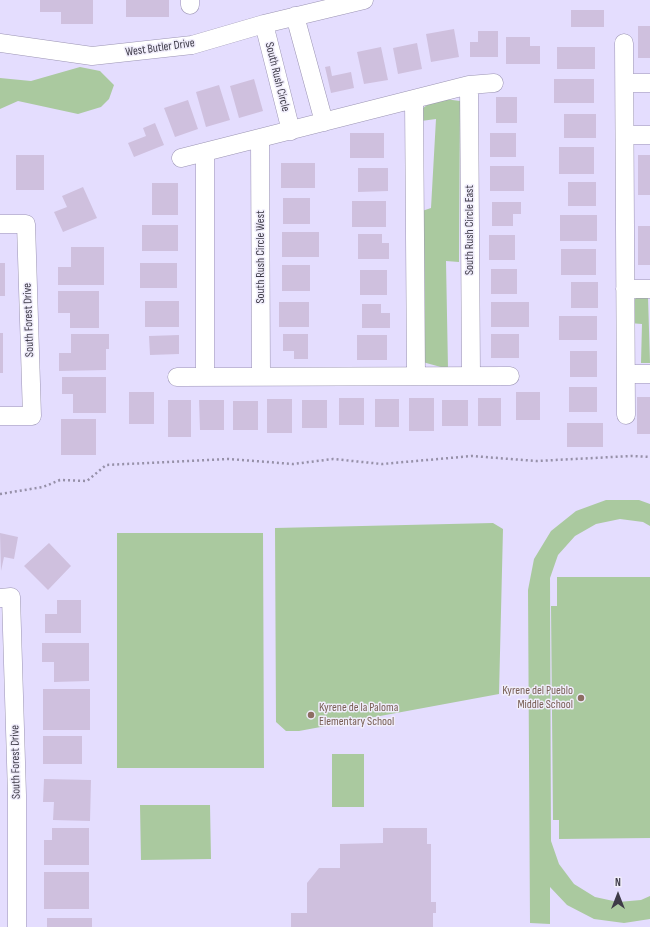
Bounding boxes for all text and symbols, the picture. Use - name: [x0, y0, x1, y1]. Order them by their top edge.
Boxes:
- street label: West Butler Drive: [124, 36, 196, 60]
- street label: South Rush Circle: [261, 41, 293, 113]
- street label: South Rush Circle East: [463, 185, 477, 275]
- street label: South Rush Circle West: [254, 210, 268, 304]
- street label: South Forest Drive: [21, 283, 37, 357]
- place label: Kyrene del Pueblo Middle School: [502, 684, 573, 712]
- marker: Kyrene del Pueblo Middle School: [576, 693, 586, 703]
- place label: Kyrene de la Paloma Elementary School: [319, 701, 398, 729]
- marker: Kyrene de la Paloma Elementary School: [306, 710, 316, 720]
- street label: South Forest Drive: [8, 725, 24, 799]
- north arrow: [598, 875, 638, 915]
- text: N: [615, 876, 621, 889]

